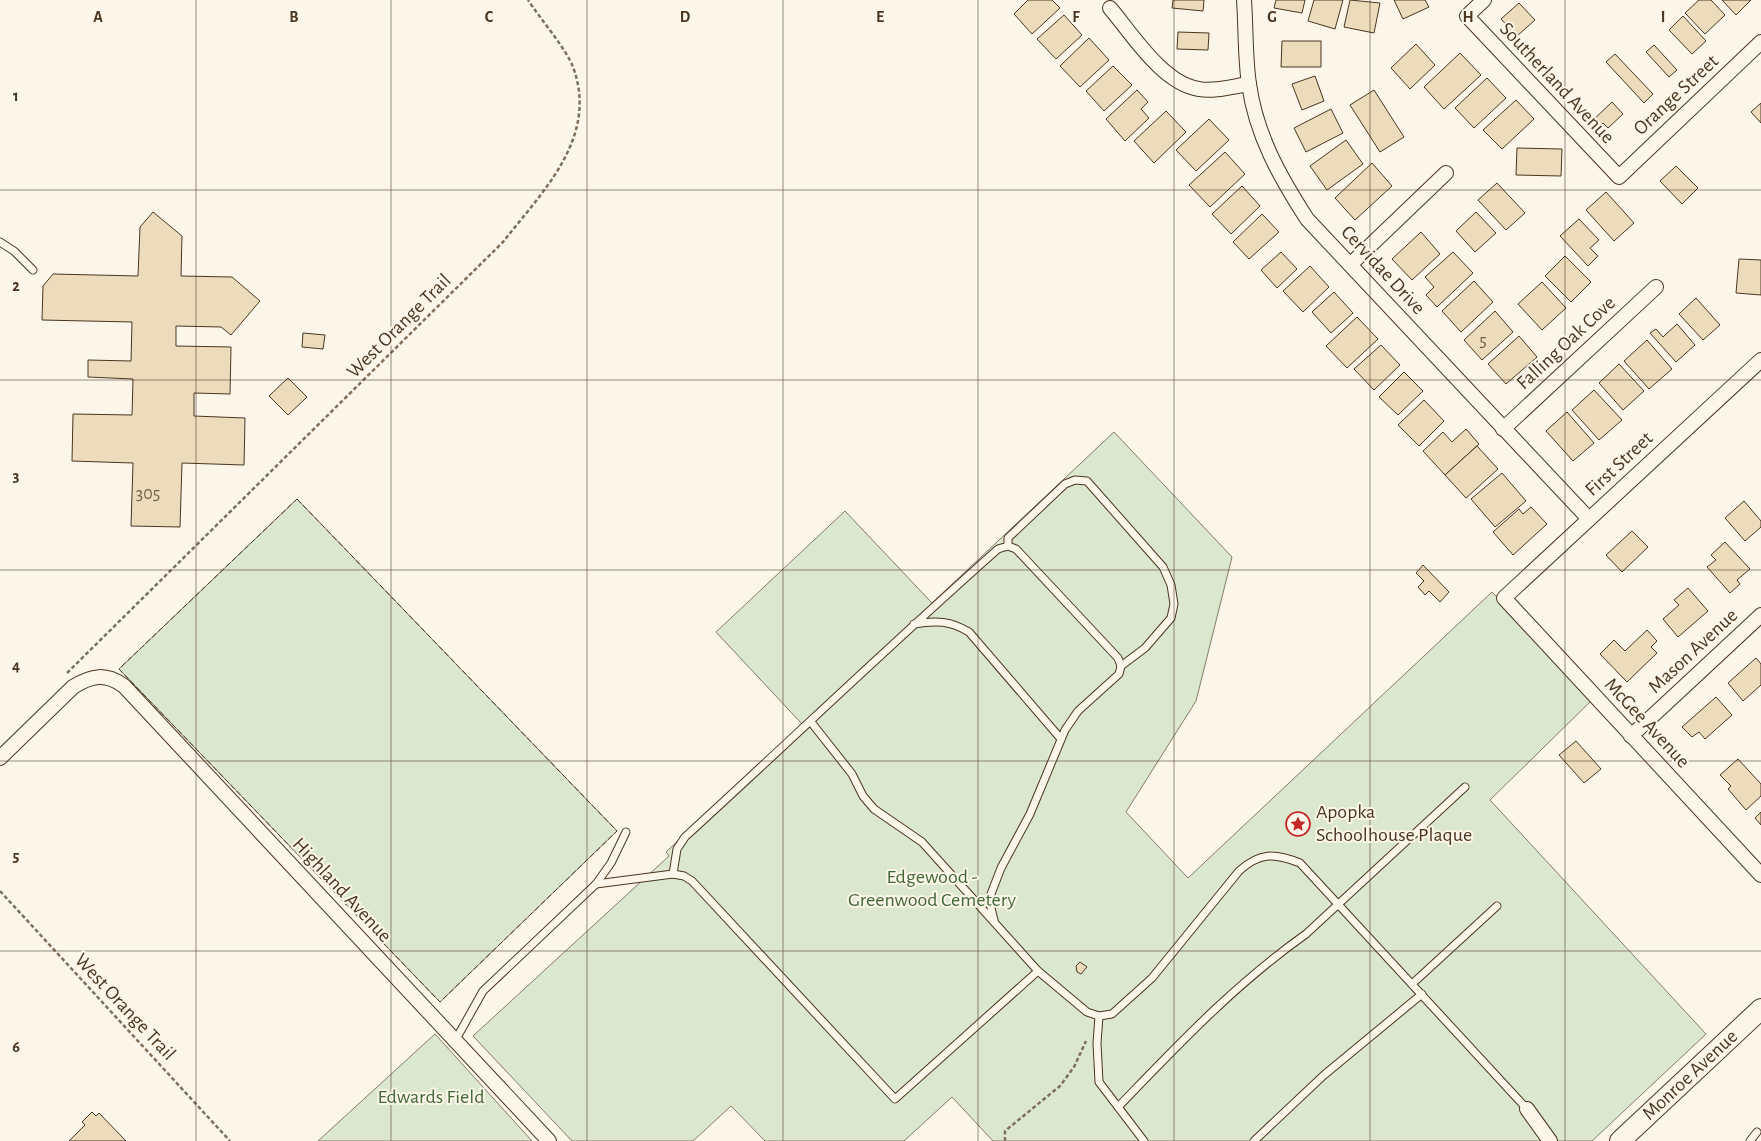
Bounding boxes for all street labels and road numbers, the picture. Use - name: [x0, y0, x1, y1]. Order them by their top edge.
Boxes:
- street label: Southerland Avenue: [1496, 18, 1618, 148]
- street label: Orange Street: [1630, 51, 1723, 139]
- street label: Cervidae Drive: [1337, 222, 1429, 318]
- street label: West Orange Trail: [343, 270, 455, 382]
- street label: Falling Oak Cove: [1513, 292, 1619, 394]
- street label: First Street: [1581, 428, 1657, 500]
- street label: Mason Avenue: [1645, 605, 1741, 697]
- street label: McGee Avenue: [1601, 674, 1693, 772]
- street label: Highland Avenue: [289, 834, 395, 946]
- street label: West Orange Trail: [71, 950, 179, 1064]
- street label: Monroe Avenue: [1638, 1026, 1742, 1124]

